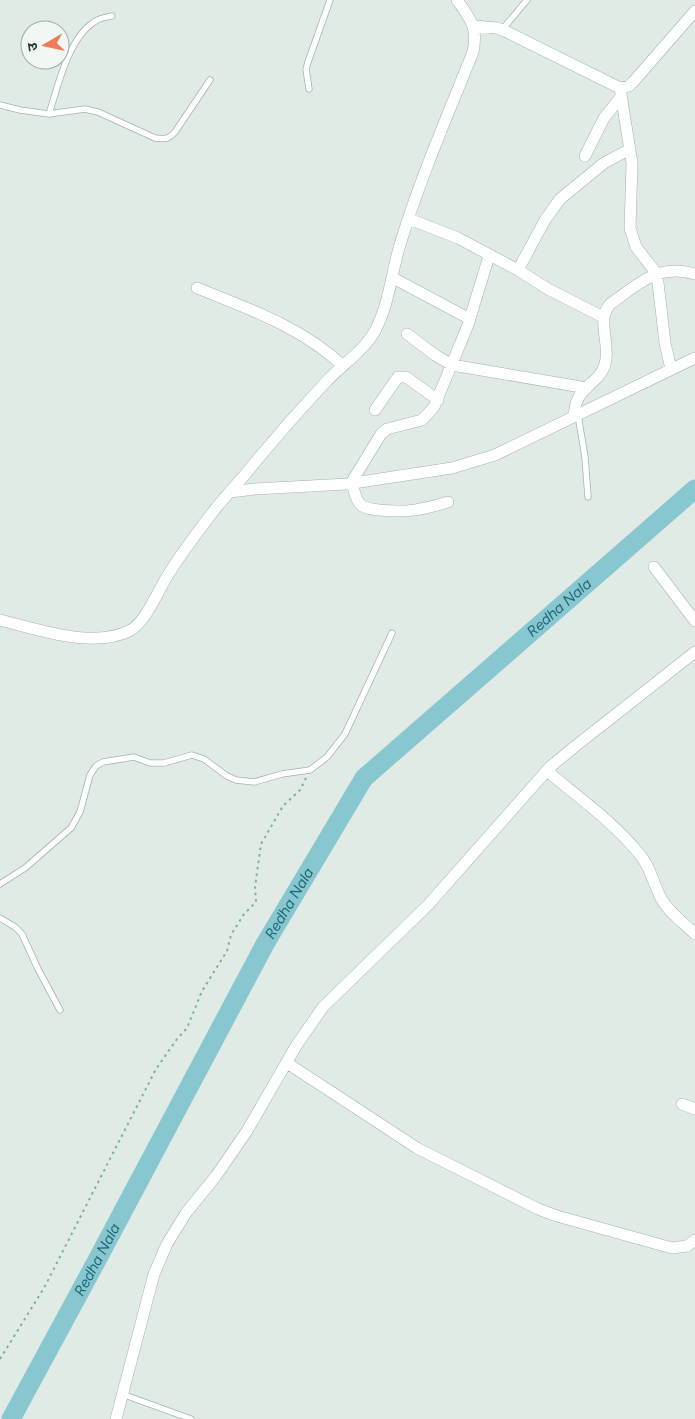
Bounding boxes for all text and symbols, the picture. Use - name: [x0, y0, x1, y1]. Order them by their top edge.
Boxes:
- north arrow: [20, 20, 70, 70]
- text: उ: [23, 41, 42, 52]
- water label: Redha Nala: [523, 574, 595, 641]
- water label: Redha Nala: [261, 864, 318, 942]
- water label: Redha Nala: [70, 1220, 124, 1299]

